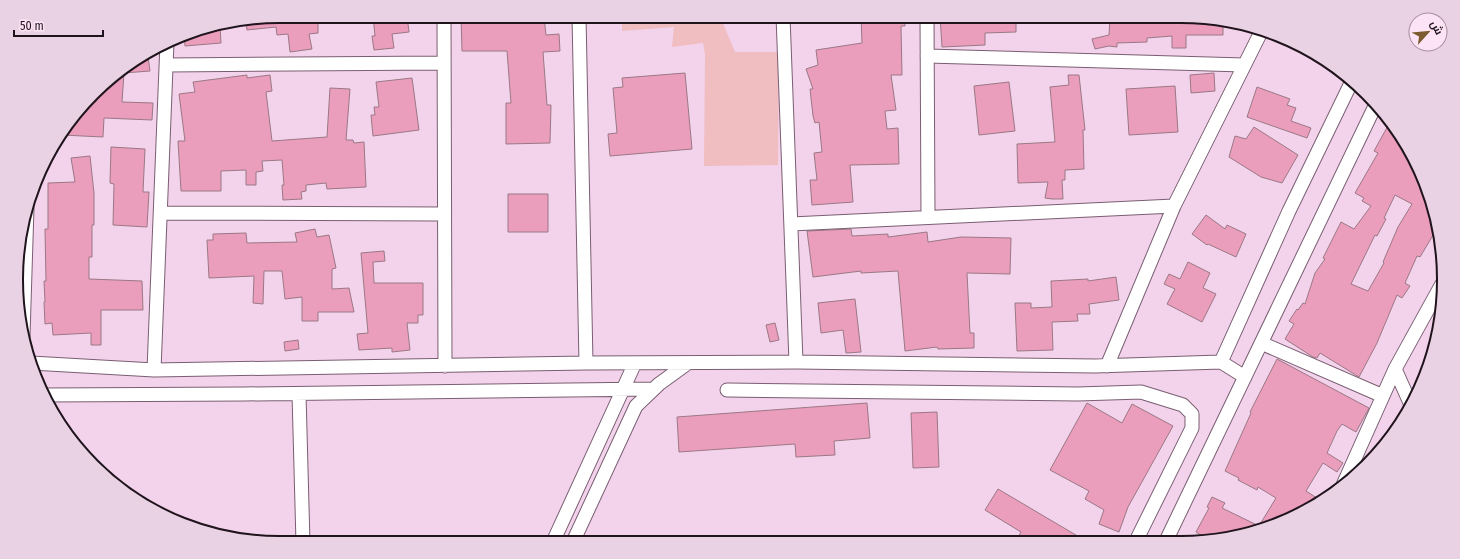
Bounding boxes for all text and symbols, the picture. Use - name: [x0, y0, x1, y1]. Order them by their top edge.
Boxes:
- scale bar: [14, 12, 103, 38]
- north arrow: [1408, 12, 1448, 52]
- text: ش: [1427, 18, 1445, 37]
- text: 50 m: [20, 19, 44, 33]

